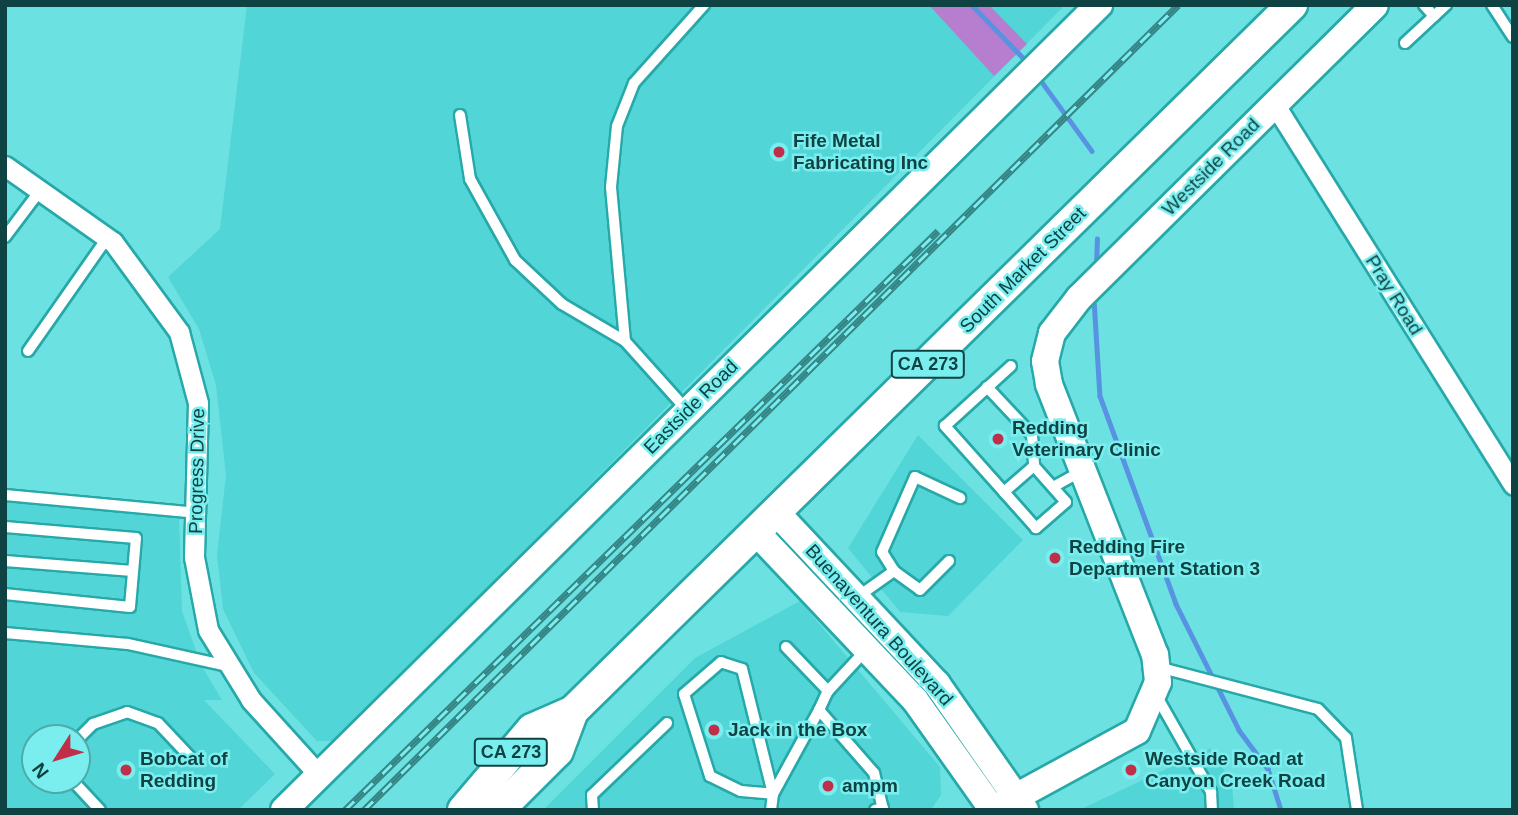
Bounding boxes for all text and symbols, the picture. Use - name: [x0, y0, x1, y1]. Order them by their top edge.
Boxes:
- street label: Westside Road: [1158, 114, 1264, 220]
- place label: Fife Metal Fabricating Inc: [793, 130, 928, 174]
- marker: Fife Metal Fabricating Inc: [771, 144, 787, 160]
- street label: South Market Street: [955, 202, 1091, 338]
- street label: Pray Road: [1361, 251, 1427, 339]
- road number: CA 273: [890, 350, 967, 378]
- street label: Eastside Road: [639, 355, 743, 459]
- street label: Progress Drive: [185, 408, 209, 534]
- place label: Redding Veterinary Clinic: [1012, 417, 1161, 461]
- marker: Redding Veterinary Clinic: [990, 431, 1006, 447]
- place label: Redding Fire Department Station 3: [1069, 536, 1260, 580]
- street label: Buenaventura Boulevard: [801, 540, 957, 710]
- marker: Redding Fire Department Station 3: [1047, 550, 1063, 566]
- place label: Jack in the Box: [728, 719, 867, 741]
- marker: Jack in the Box: [706, 722, 722, 738]
- north arrow: [21, 724, 91, 794]
- road number: CA 273: [472, 738, 550, 766]
- place label: Bobcat of Redding: [140, 748, 228, 792]
- place label: Westside Road at Canyon Creek Road: [1145, 748, 1326, 792]
- text: N: [28, 759, 53, 783]
- marker: Bobcat of Redding: [118, 762, 134, 778]
- marker: Westside Road at Canyon Creek Road: [1123, 762, 1139, 778]
- place label: ampm: [842, 775, 898, 797]
- marker: ampm: [820, 778, 836, 794]

